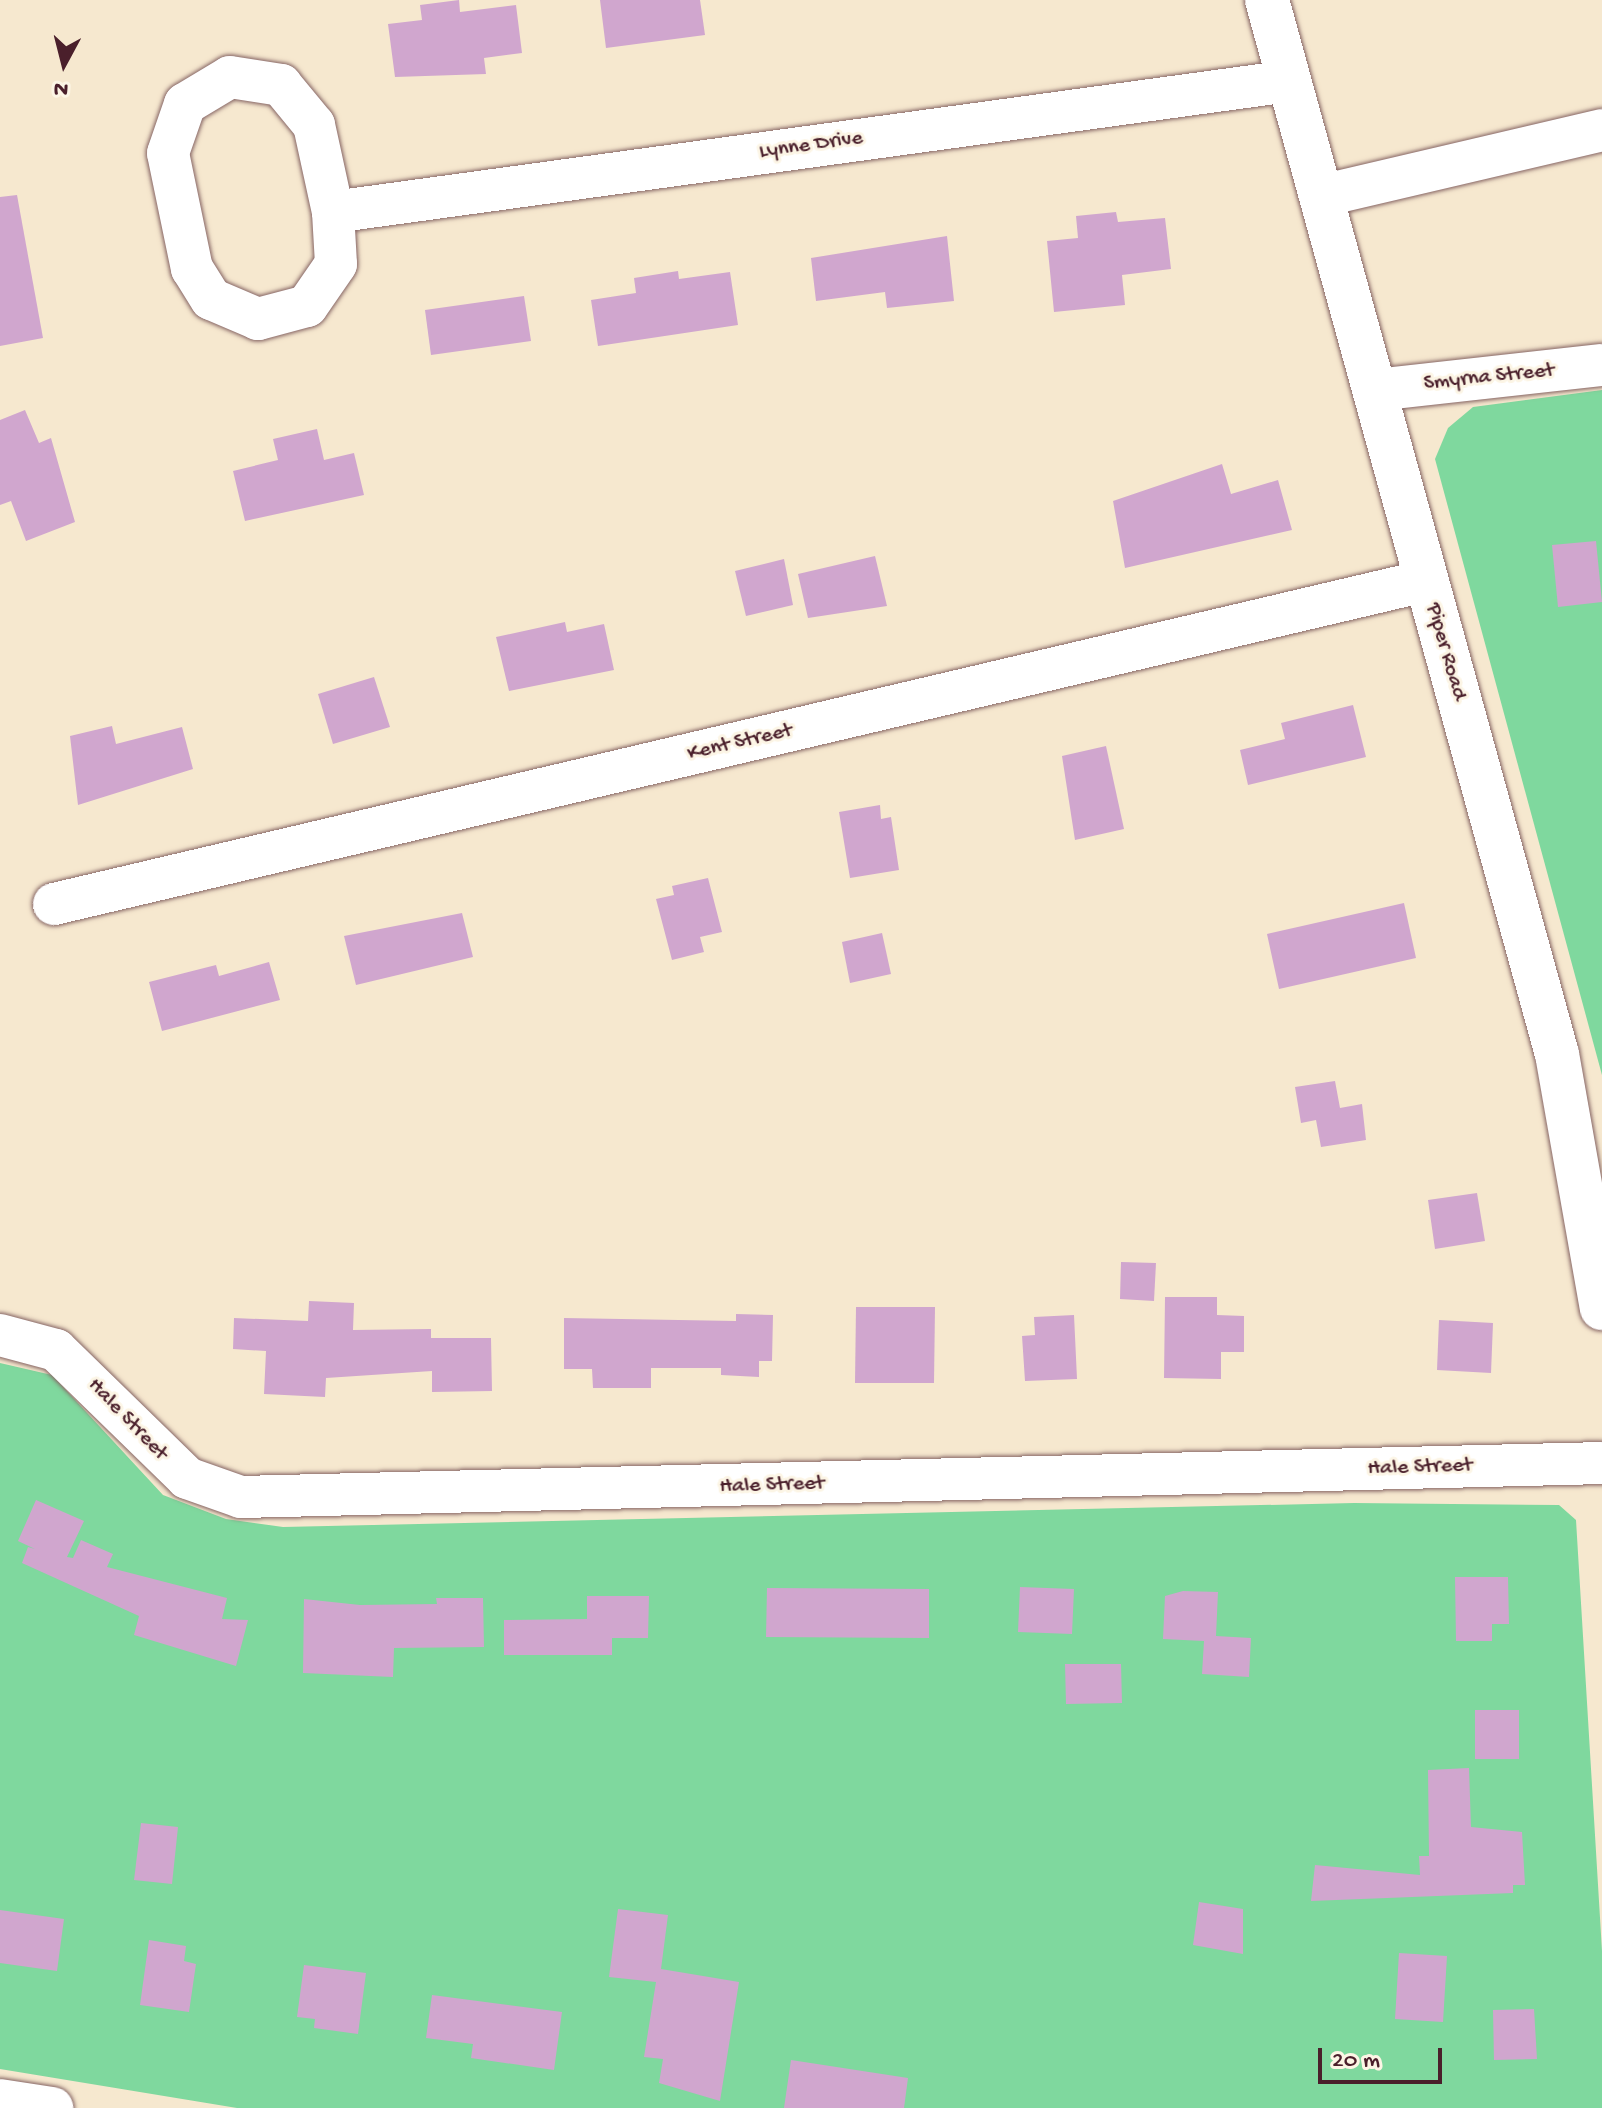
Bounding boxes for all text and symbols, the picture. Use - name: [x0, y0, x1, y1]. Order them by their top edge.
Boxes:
- north arrow: [24, 24, 104, 104]
- text: N: [52, 74, 70, 102]
- street label: Lynne Drive: [758, 126, 864, 166]
- street label: Smyrna Street: [1422, 358, 1556, 398]
- street label: Piper Road: [1419, 600, 1471, 704]
- street label: Kent Street: [685, 718, 795, 768]
- street label: Hale Street: [81, 1373, 173, 1467]
- street label: Hale Street: [1367, 1453, 1473, 1483]
- street label: Hale Street: [719, 1471, 825, 1501]
- scale bar: [1322, 2032, 1446, 2082]
- text: 20 m: [1332, 2047, 1380, 2076]

